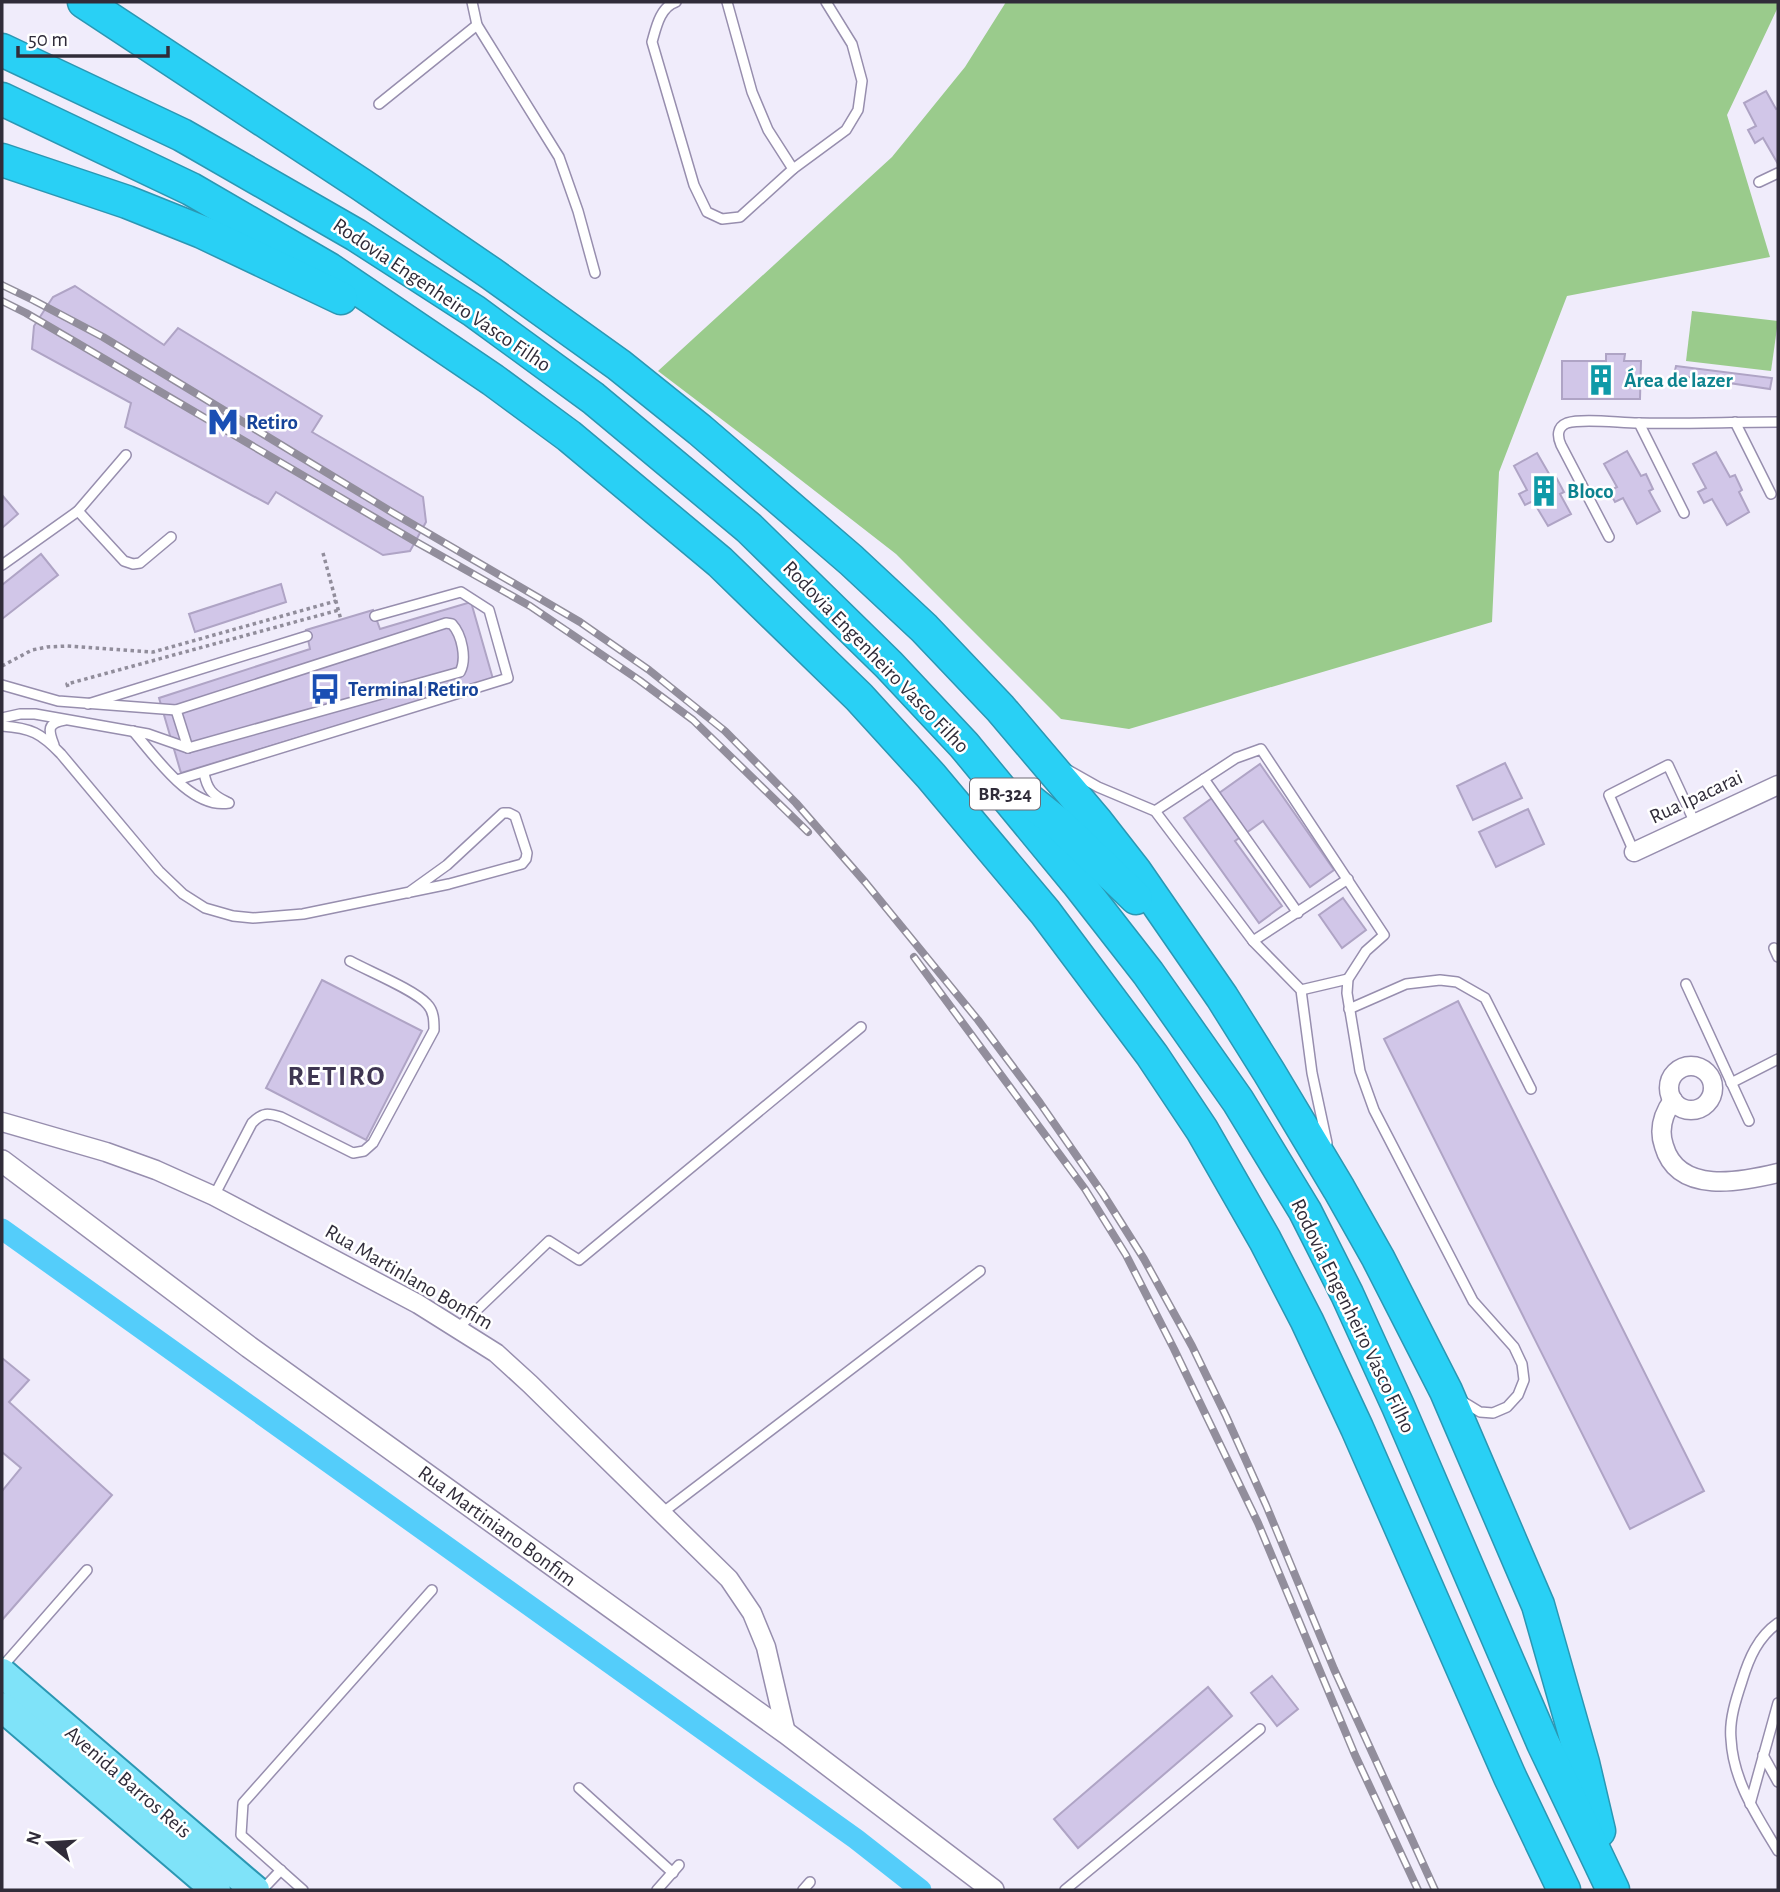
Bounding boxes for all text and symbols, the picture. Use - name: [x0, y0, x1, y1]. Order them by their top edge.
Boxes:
- scale bar: [18, 14, 168, 58]
- text: 50 m: [28, 29, 68, 50]
- street label: Rodovia Engenheiro Vasco Filho: [329, 214, 555, 376]
- building icon: Área de lazer: [1584, 363, 1618, 397]
- place label: Área de lazer: [1624, 367, 1733, 391]
- metro station icon: Retiro: [206, 405, 240, 439]
- place label: Retiro: [246, 412, 298, 433]
- building icon: Bloco: [1527, 474, 1561, 508]
- place label: Bloco: [1567, 481, 1614, 502]
- street label: Rodovia Engenheiro Vasco Filho: [779, 557, 973, 757]
- bus stop icon: Terminal Retiro: [308, 672, 342, 706]
- place label: Terminal Retiro: [348, 679, 479, 700]
- street label: Rua Ipacarai: [1646, 766, 1746, 828]
- road number: BR-324: [970, 778, 1040, 810]
- district label: RETIRO: [287, 1063, 387, 1091]
- street label: Rodovia Engenheiro Vasco Filho: [1287, 1196, 1419, 1436]
- street label: Rua Martinlano Bonfim: [322, 1220, 496, 1334]
- street label: Rua Martiniano Bonfim: [414, 1462, 580, 1590]
- street label: Avenida Barros Reis: [61, 1722, 195, 1842]
- north arrow: [14, 1808, 84, 1878]
- text: N: [23, 1829, 45, 1847]

